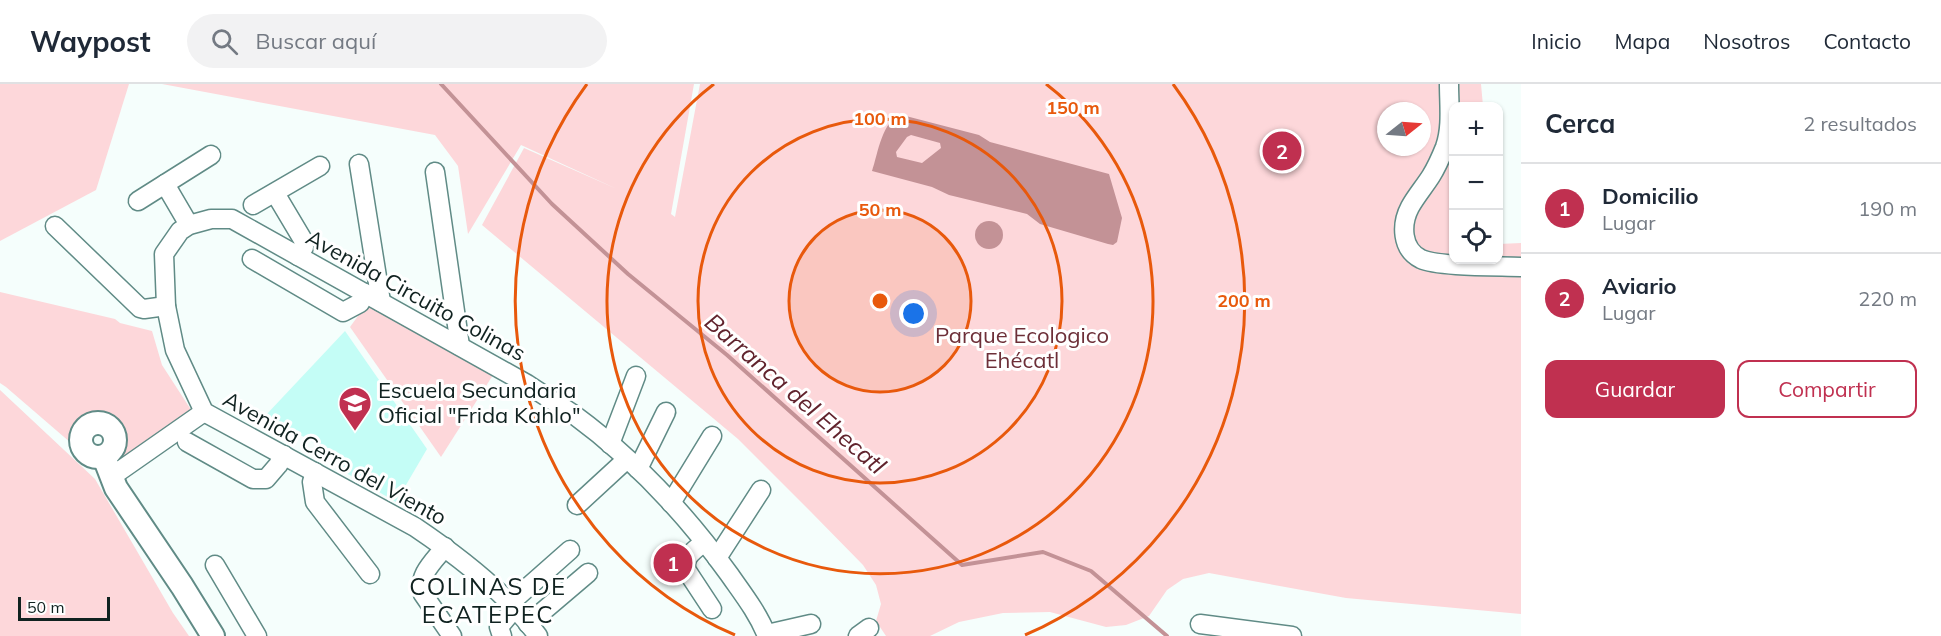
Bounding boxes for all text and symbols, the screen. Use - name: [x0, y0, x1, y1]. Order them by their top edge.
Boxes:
- search box: [187, 14, 607, 68]
- text: Waypost: [30, 24, 151, 59]
- icon: search: [208, 25, 241, 58]
- text: Buscar aquí: [256, 27, 376, 55]
- text: Inicio: [1531, 28, 1581, 54]
- text: Mapa: [1614, 28, 1670, 54]
- text: Nosotros: [1703, 28, 1790, 54]
- text: Contacto: [1823, 28, 1911, 54]
- text: 150 m: [1046, 96, 1100, 119]
- north arrow: [1377, 102, 1431, 156]
- map controls: [1449, 102, 1503, 264]
- button: +: [1449, 102, 1503, 156]
- text: 100 m: [853, 107, 907, 130]
- text: Cerca: [1545, 107, 1615, 140]
- text: 2 resultados: [1803, 111, 1917, 136]
- pin: 2: [1262, 128, 1302, 174]
- button: −: [1449, 156, 1503, 210]
- text: Domicilio: [1602, 182, 1699, 210]
- text: 1: [1559, 196, 1571, 221]
- text: 190 m: [1858, 196, 1917, 221]
- text: 50 m: [859, 198, 901, 221]
- button: locate: [1449, 210, 1503, 264]
- text: Lugar: [1602, 210, 1656, 235]
- street label: Avenida Circuito Colinas: [301, 223, 531, 367]
- text: Aviario: [1602, 272, 1677, 300]
- text: 2: [1559, 286, 1571, 311]
- text: 220 m: [1858, 286, 1917, 311]
- text: 200 m: [1217, 289, 1271, 312]
- centre of rings: [870, 291, 890, 311]
- your location: [899, 299, 928, 328]
- text: Lugar: [1602, 300, 1656, 325]
- water label: Barranca del Ehecatl: [699, 307, 892, 480]
- park label: Parque Ecologico Ehécatl: [935, 321, 1109, 374]
- button: Guardar: [1545, 360, 1725, 418]
- button: Compartir: [1737, 360, 1917, 418]
- place label: Escuela Secundaria Oficial "Frida Kahlo": [378, 376, 581, 429]
- street label: Avenida Cerro del Viento: [218, 385, 452, 531]
- school or university icon: Escuela Secundaria Oficial "Frida Kahlo": [337, 385, 373, 432]
- pin: 1: [654, 540, 692, 586]
- district label: COLINAS DE ECATEPEC: [409, 571, 567, 629]
- scale bar: [18, 594, 110, 622]
- text: 50 m: [27, 597, 64, 617]

